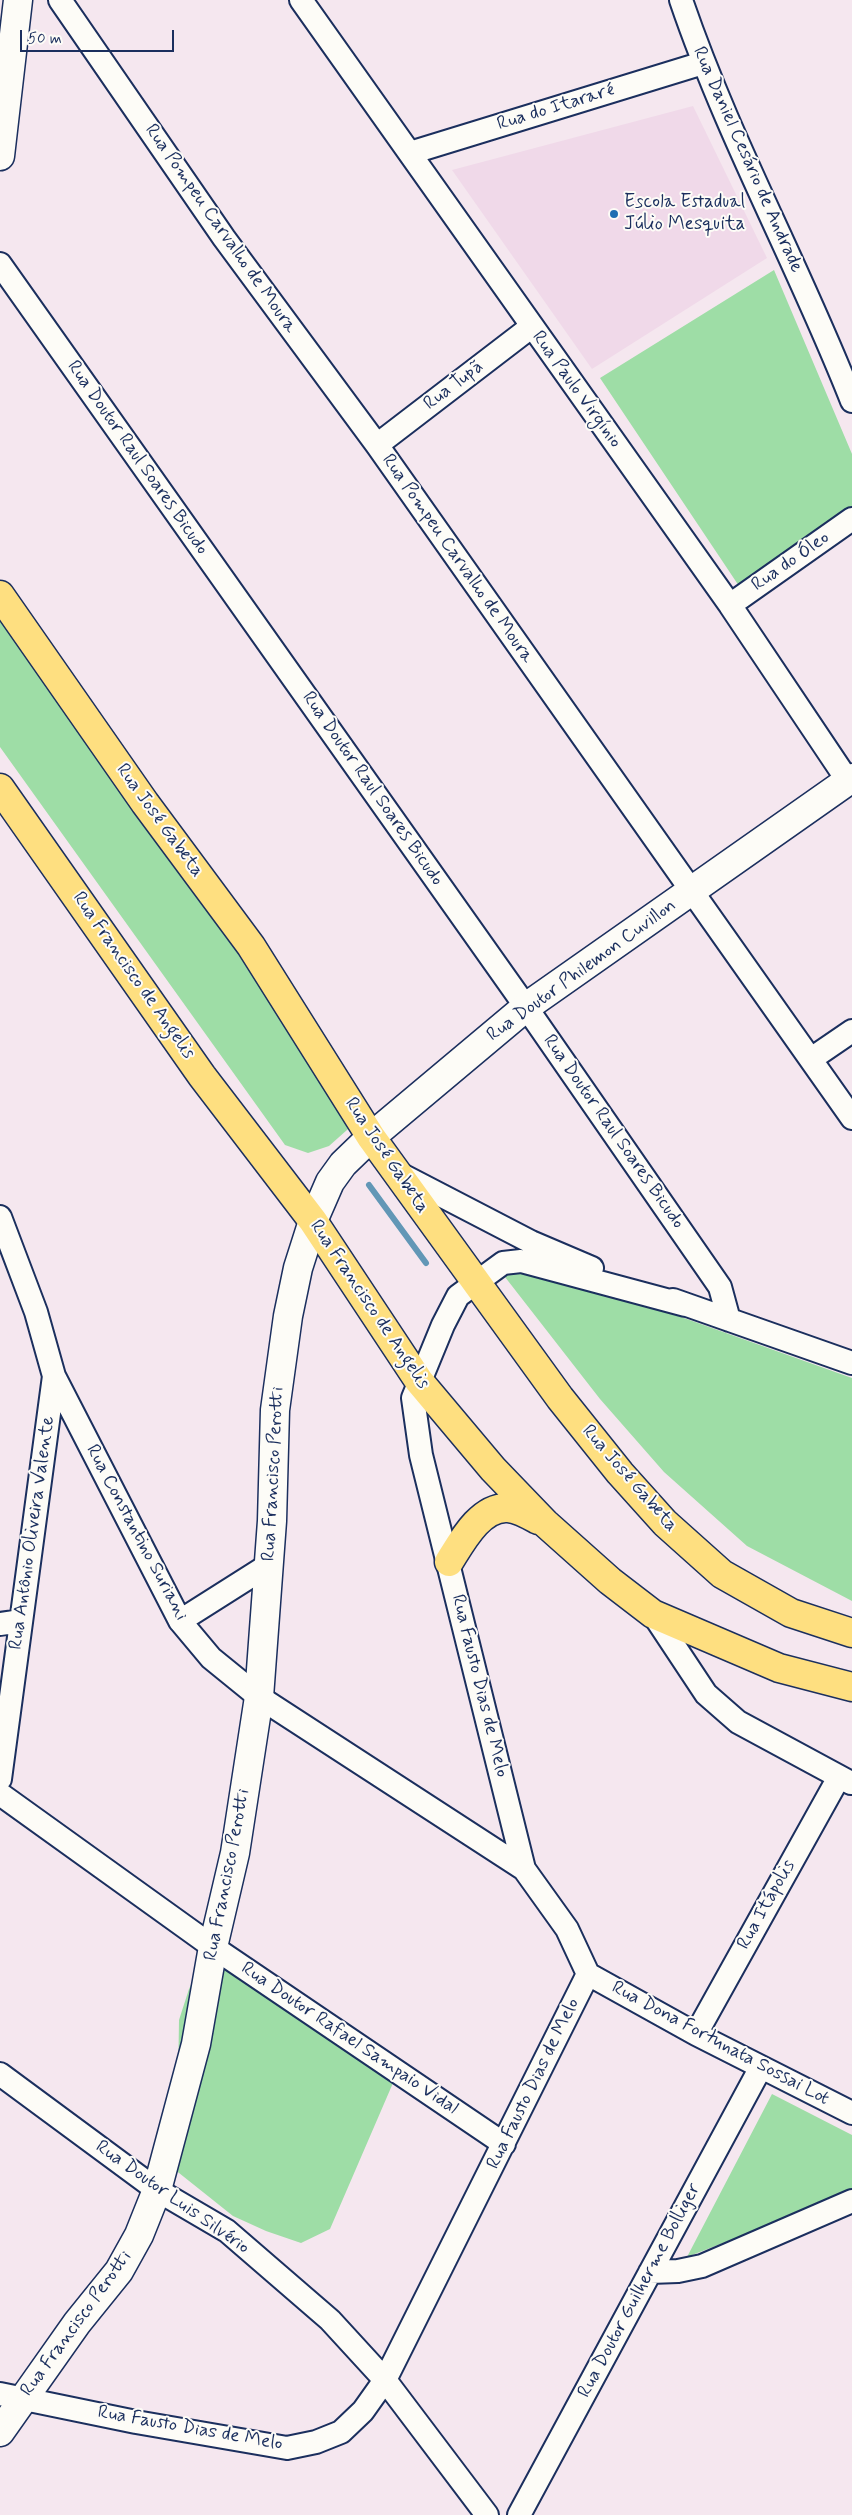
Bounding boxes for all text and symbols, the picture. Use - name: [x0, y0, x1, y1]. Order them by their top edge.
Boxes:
- scale bar: [22, 20, 176, 52]
- text: 50 m: [28, 29, 62, 49]
- street label: Rua Daniel Cesário de Andrade: [687, 44, 807, 276]
- street label: Rua do Itararé: [495, 79, 617, 137]
- street label: Rua Pompeu Carvalho de Moura: [139, 120, 301, 338]
- place label: Escola Estadual Júlio Mesquita: [624, 192, 745, 236]
- marker: Escola Estadual Júlio Mesquita: [608, 208, 620, 220]
- street label: Rua Paulo Virgínio: [526, 327, 626, 453]
- street label: Rua Tupã: [420, 356, 488, 416]
- street label: Rua Doutor Raul Soares Bicudo: [61, 357, 213, 559]
- street label: Rua Pompeu Carvalho de Moura: [376, 450, 538, 668]
- street label: Rua do Óleo: [748, 527, 834, 597]
- street label: Rua Doutor Raul Soares Bicudo: [296, 688, 448, 890]
- street label: Rua José Gabeta: [110, 760, 208, 882]
- street label: Rua Francisco de Angelis: [67, 888, 199, 1064]
- street label: Rua Doutor Philemon Cuvillon: [483, 895, 681, 1047]
- street label: Rua Doutor Raul Soares Bicudo: [537, 1031, 689, 1233]
- street label: Rua José Gabeta: [339, 1094, 433, 1218]
- street label: Rua Francisco de Angelis: [304, 1216, 434, 1394]
- street label: Rua Francisco Perotti: [258, 1386, 290, 1562]
- street label: Rua Antônio Oliveira Valente: [5, 1415, 61, 1651]
- street label: Rua José Gabeta: [576, 1421, 682, 1537]
- street label: Rua Constantino Suriani: [80, 1441, 192, 1625]
- street label: Rua Fausto Dias de Melo: [445, 1592, 513, 1780]
- street label: Rua Francisco Perotti: [200, 1787, 256, 1963]
- street label: Rua Itápolis: [733, 1856, 801, 1954]
- street label: Rua Doutor Rafael Sampaio Vidal: [236, 1958, 462, 2120]
- street label: Rua Dona Fortunata Sossai Lot: [607, 1977, 833, 2111]
- street label: Rua Fausto Dias de Melo: [483, 1995, 585, 2173]
- street label: Rua Doutor Luis Silvério: [91, 2136, 253, 2260]
- street label: Rua Doutor Guilherme Bolliger: [574, 2180, 706, 2402]
- street label: Rua Francisco Perotti: [16, 2247, 138, 2401]
- street label: Rua Fausto Dias de Melo: [96, 2401, 284, 2457]

